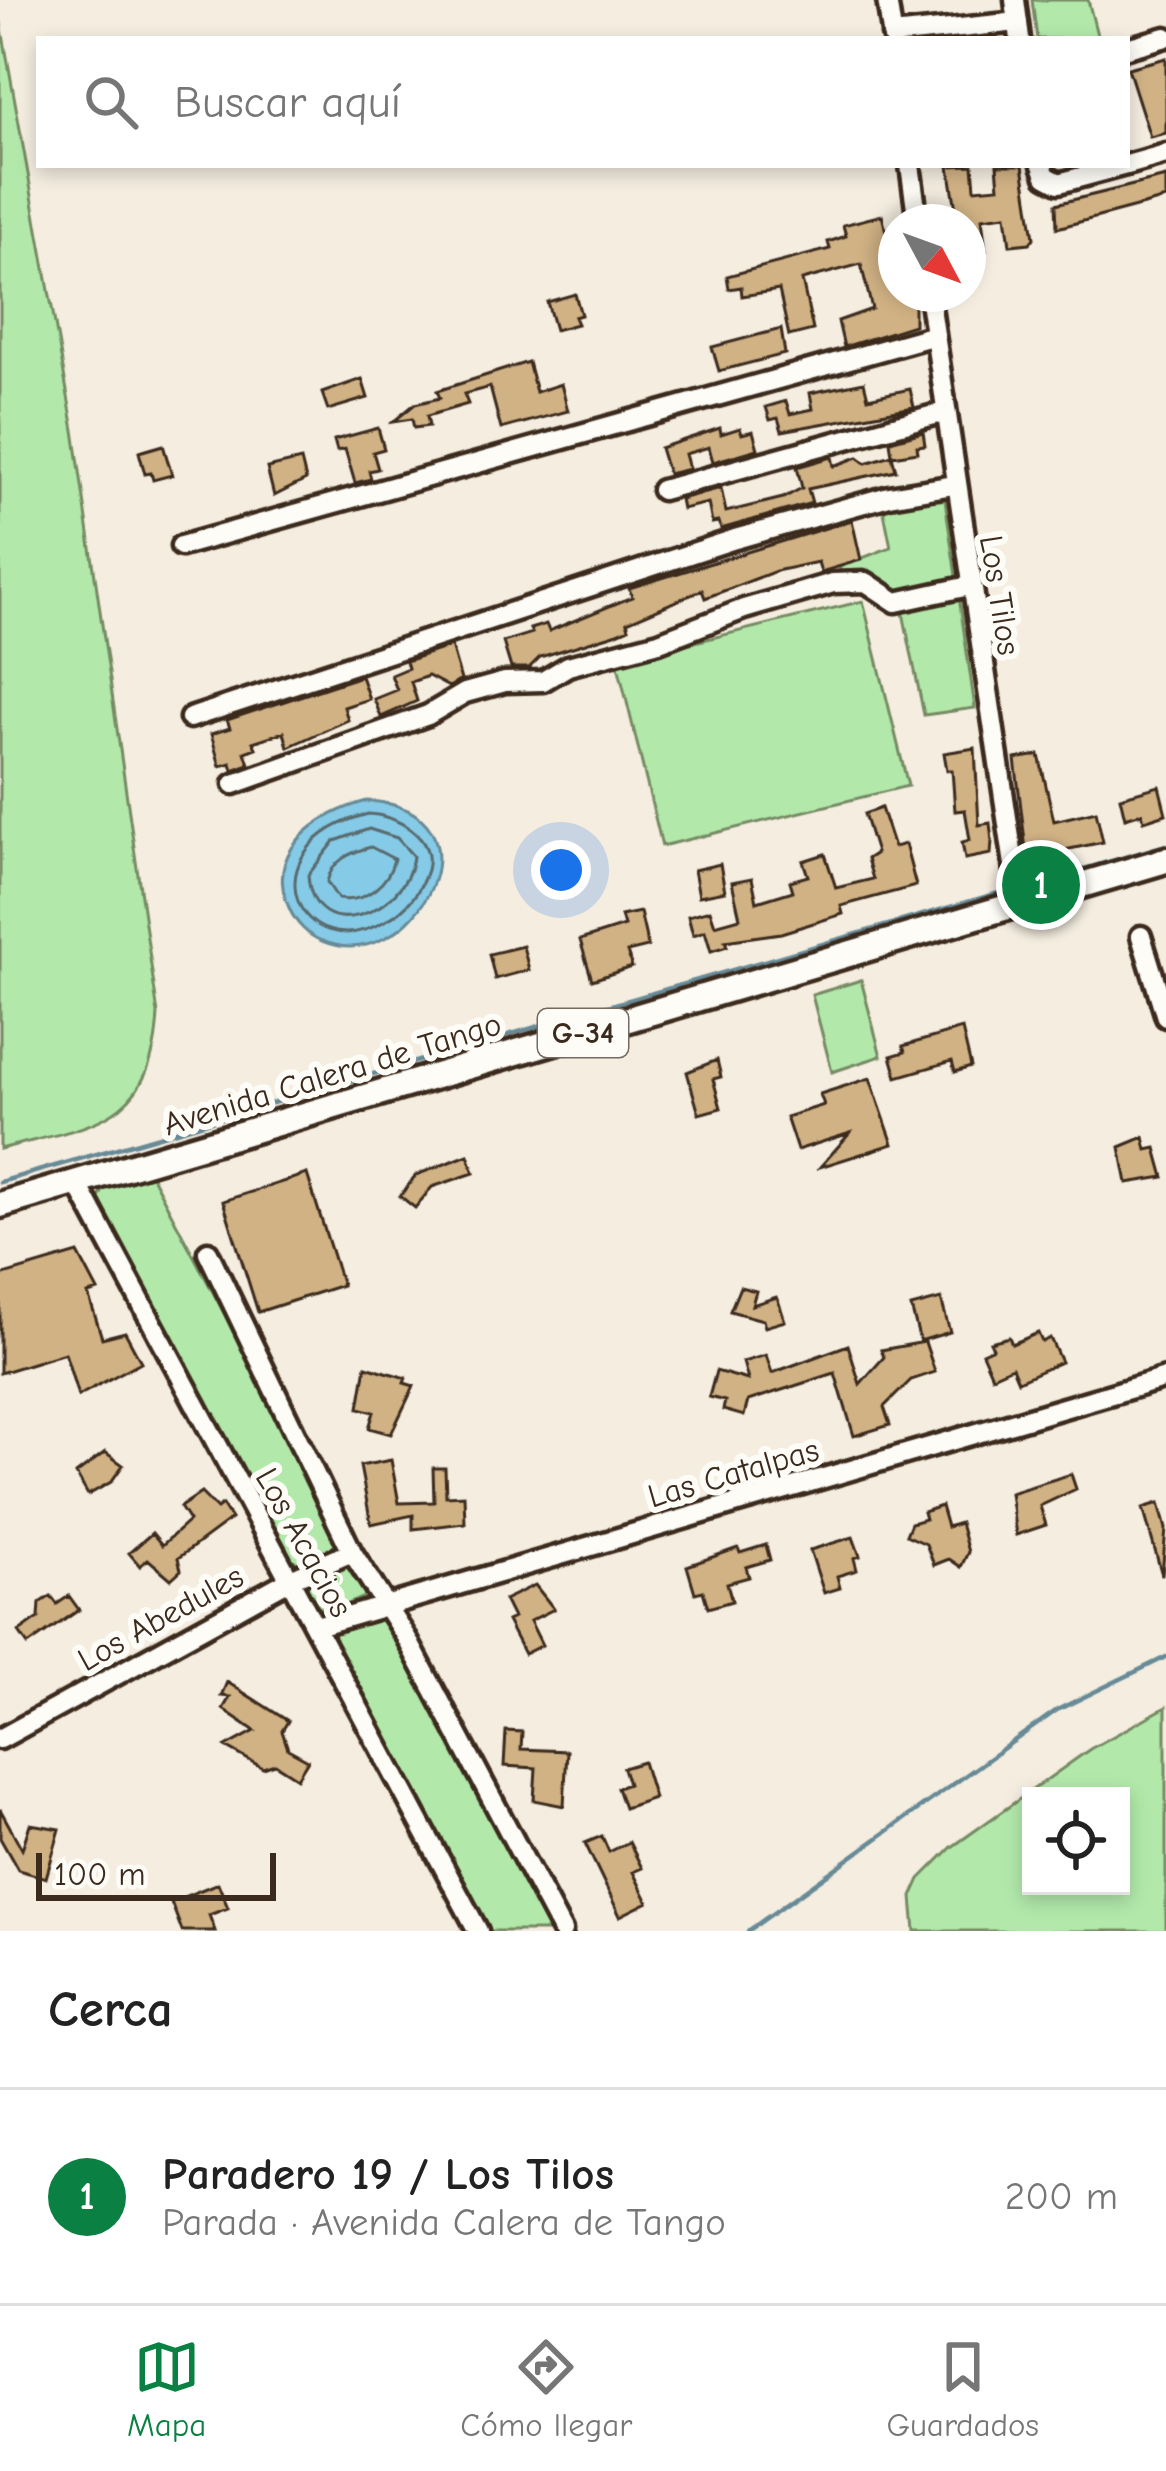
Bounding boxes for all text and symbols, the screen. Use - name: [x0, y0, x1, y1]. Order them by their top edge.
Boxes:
- search box: [36, 36, 1130, 168]
- icon: search: [78, 69, 144, 135]
- text: Buscar aquí: [174, 76, 401, 128]
- north arrow: [878, 204, 986, 312]
- street label: Los Tilos: [972, 533, 1028, 658]
- your location: [531, 840, 591, 900]
- pin: 1: [1002, 840, 1080, 930]
- street label: Avenida Calera de Tango: [159, 1004, 506, 1143]
- road number: G-34: [538, 1009, 628, 1057]
- street label: Las Catalpas: [643, 1430, 823, 1515]
- street label: Los Acacios: [248, 1461, 361, 1624]
- street label: Los Abedules: [71, 1557, 250, 1679]
- map controls: [1022, 1787, 1130, 1895]
- button: locate: [1022, 1787, 1130, 1895]
- scale bar: [36, 1847, 276, 1900]
- text: 100 m: [54, 1855, 146, 1893]
- text: Cerca: [48, 1980, 173, 2039]
- text: Paradero 19 / Los Tilos: [162, 2148, 614, 2200]
- text: 1: [79, 2174, 95, 2219]
- text: 200 m: [1005, 2174, 1118, 2219]
- text: Parada · Avenida Calera de Tango: [162, 2200, 726, 2245]
- tab: Mapa: [127, 2334, 206, 2444]
- tab: Cómo llegar: [460, 2334, 632, 2444]
- tab: Guardados: [886, 2334, 1039, 2444]

